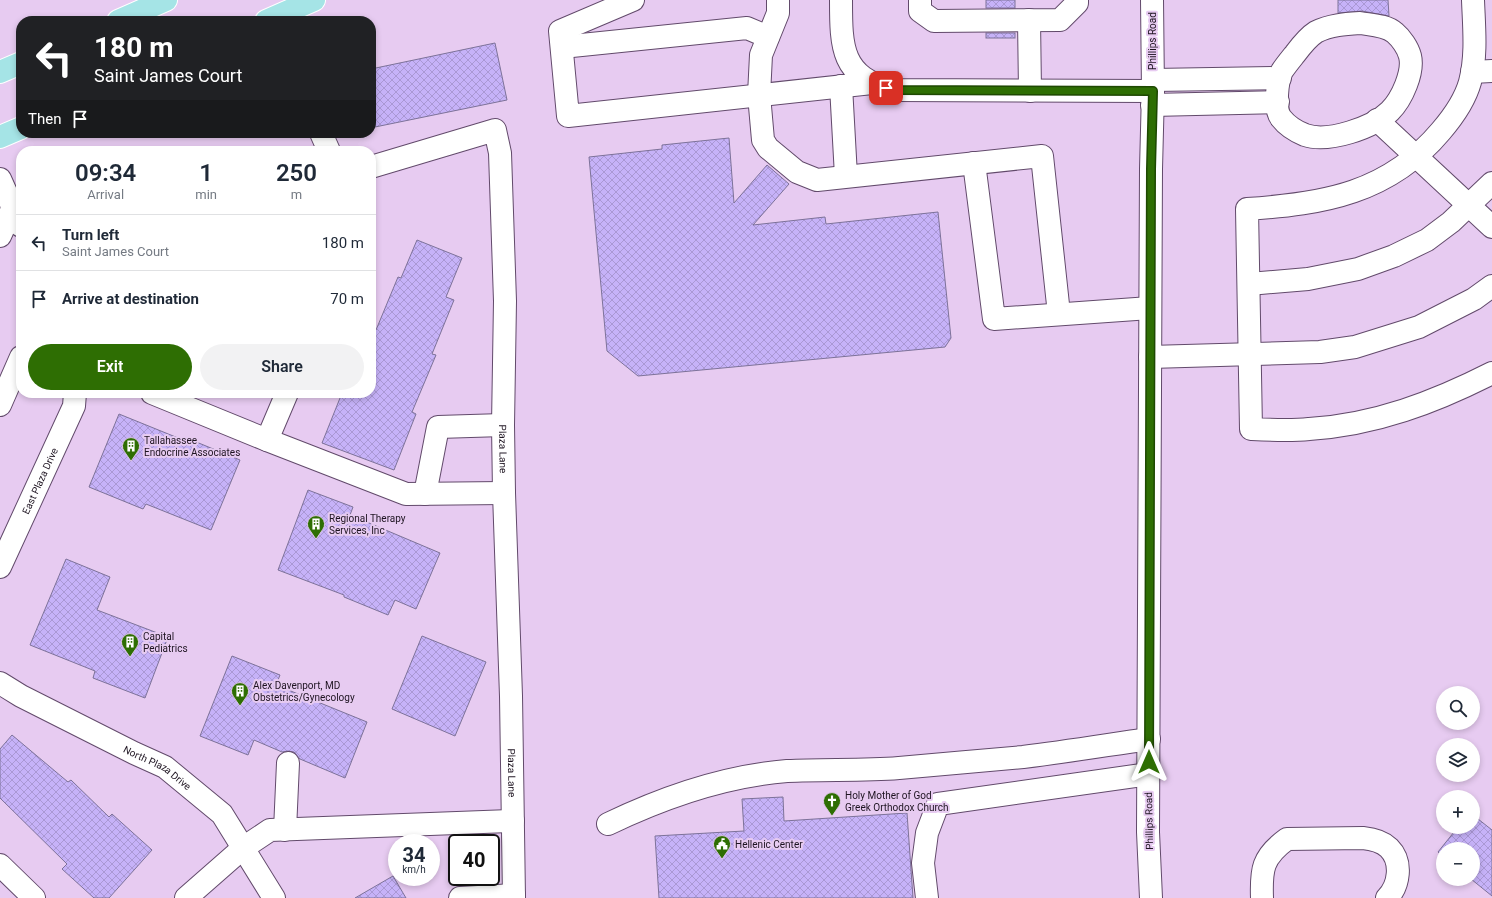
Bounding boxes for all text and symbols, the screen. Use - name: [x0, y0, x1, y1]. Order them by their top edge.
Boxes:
- street label: Phillips Road: [1147, 12, 1158, 70]
- text: 180 m: [94, 31, 173, 64]
- icon: left: [28, 32, 80, 84]
- text: Saint James Court: [94, 65, 242, 86]
- pin: [869, 71, 903, 105]
- icon: arrive: [875, 77, 897, 99]
- icon: arrive: [69, 108, 91, 130]
- text: Then: [28, 110, 61, 128]
- text: 09:34: [75, 159, 136, 187]
- text: 1: [199, 159, 213, 187]
- text: 250: [276, 159, 317, 187]
- text: Arrival: [87, 187, 124, 202]
- text: min: [195, 187, 217, 202]
- text: m: [291, 187, 302, 202]
- text: Turn left: [62, 226, 119, 244]
- icon: left: [28, 232, 50, 254]
- text: 180 m: [322, 234, 364, 252]
- text: Saint James Court: [62, 244, 169, 259]
- icon: arrive: [28, 288, 50, 310]
- text: Arrive at destination: [62, 290, 199, 308]
- text: 70 m: [330, 290, 364, 308]
- button: Exit: [28, 344, 192, 390]
- button: Share: [200, 344, 364, 390]
- street label: Plaza Lane: [497, 424, 509, 473]
- place label: Tallahassee Endocrine Associates: [144, 435, 240, 458]
- building icon: Tallahassee Endocrine Associates: [121, 436, 141, 461]
- street label: East Plaza Drive: [20, 446, 60, 516]
- place label: Regional Therapy Services, Inc: [329, 513, 406, 536]
- building icon: Regional Therapy Services, Inc: [306, 514, 326, 539]
- place label: Capital Pediatrics: [143, 631, 188, 654]
- building icon: Capital Pediatrics: [120, 632, 140, 657]
- place label: Alex Davenport, MD Obstetrics/Gynecology: [253, 680, 355, 703]
- building icon: Alex Davenport, MD Obstetrics/Gynecology: [230, 681, 250, 706]
- map controls: [1436, 686, 1480, 886]
- button: search: [1436, 686, 1480, 730]
- button: layers: [1436, 738, 1480, 782]
- position arrow: [1128, 741, 1170, 783]
- street label: North Plaza Drive: [122, 743, 194, 792]
- street label: Plaza Lane: [506, 748, 518, 797]
- place label: Holy Mother of God Greek Orthodox Church: [845, 790, 949, 813]
- button: +: [1436, 790, 1480, 834]
- church icon: Holy Mother of God Greek Orthodox Church: [822, 791, 842, 816]
- street label: Phillips Road: [1143, 792, 1155, 850]
- speed limit sign: 40: [448, 834, 500, 886]
- public building icon: Hellenic Center: [712, 834, 732, 859]
- place label: Hellenic Center: [735, 839, 803, 850]
- button: −: [1436, 842, 1480, 886]
- text: 34: [403, 843, 425, 867]
- text: km/h: [402, 864, 426, 875]

